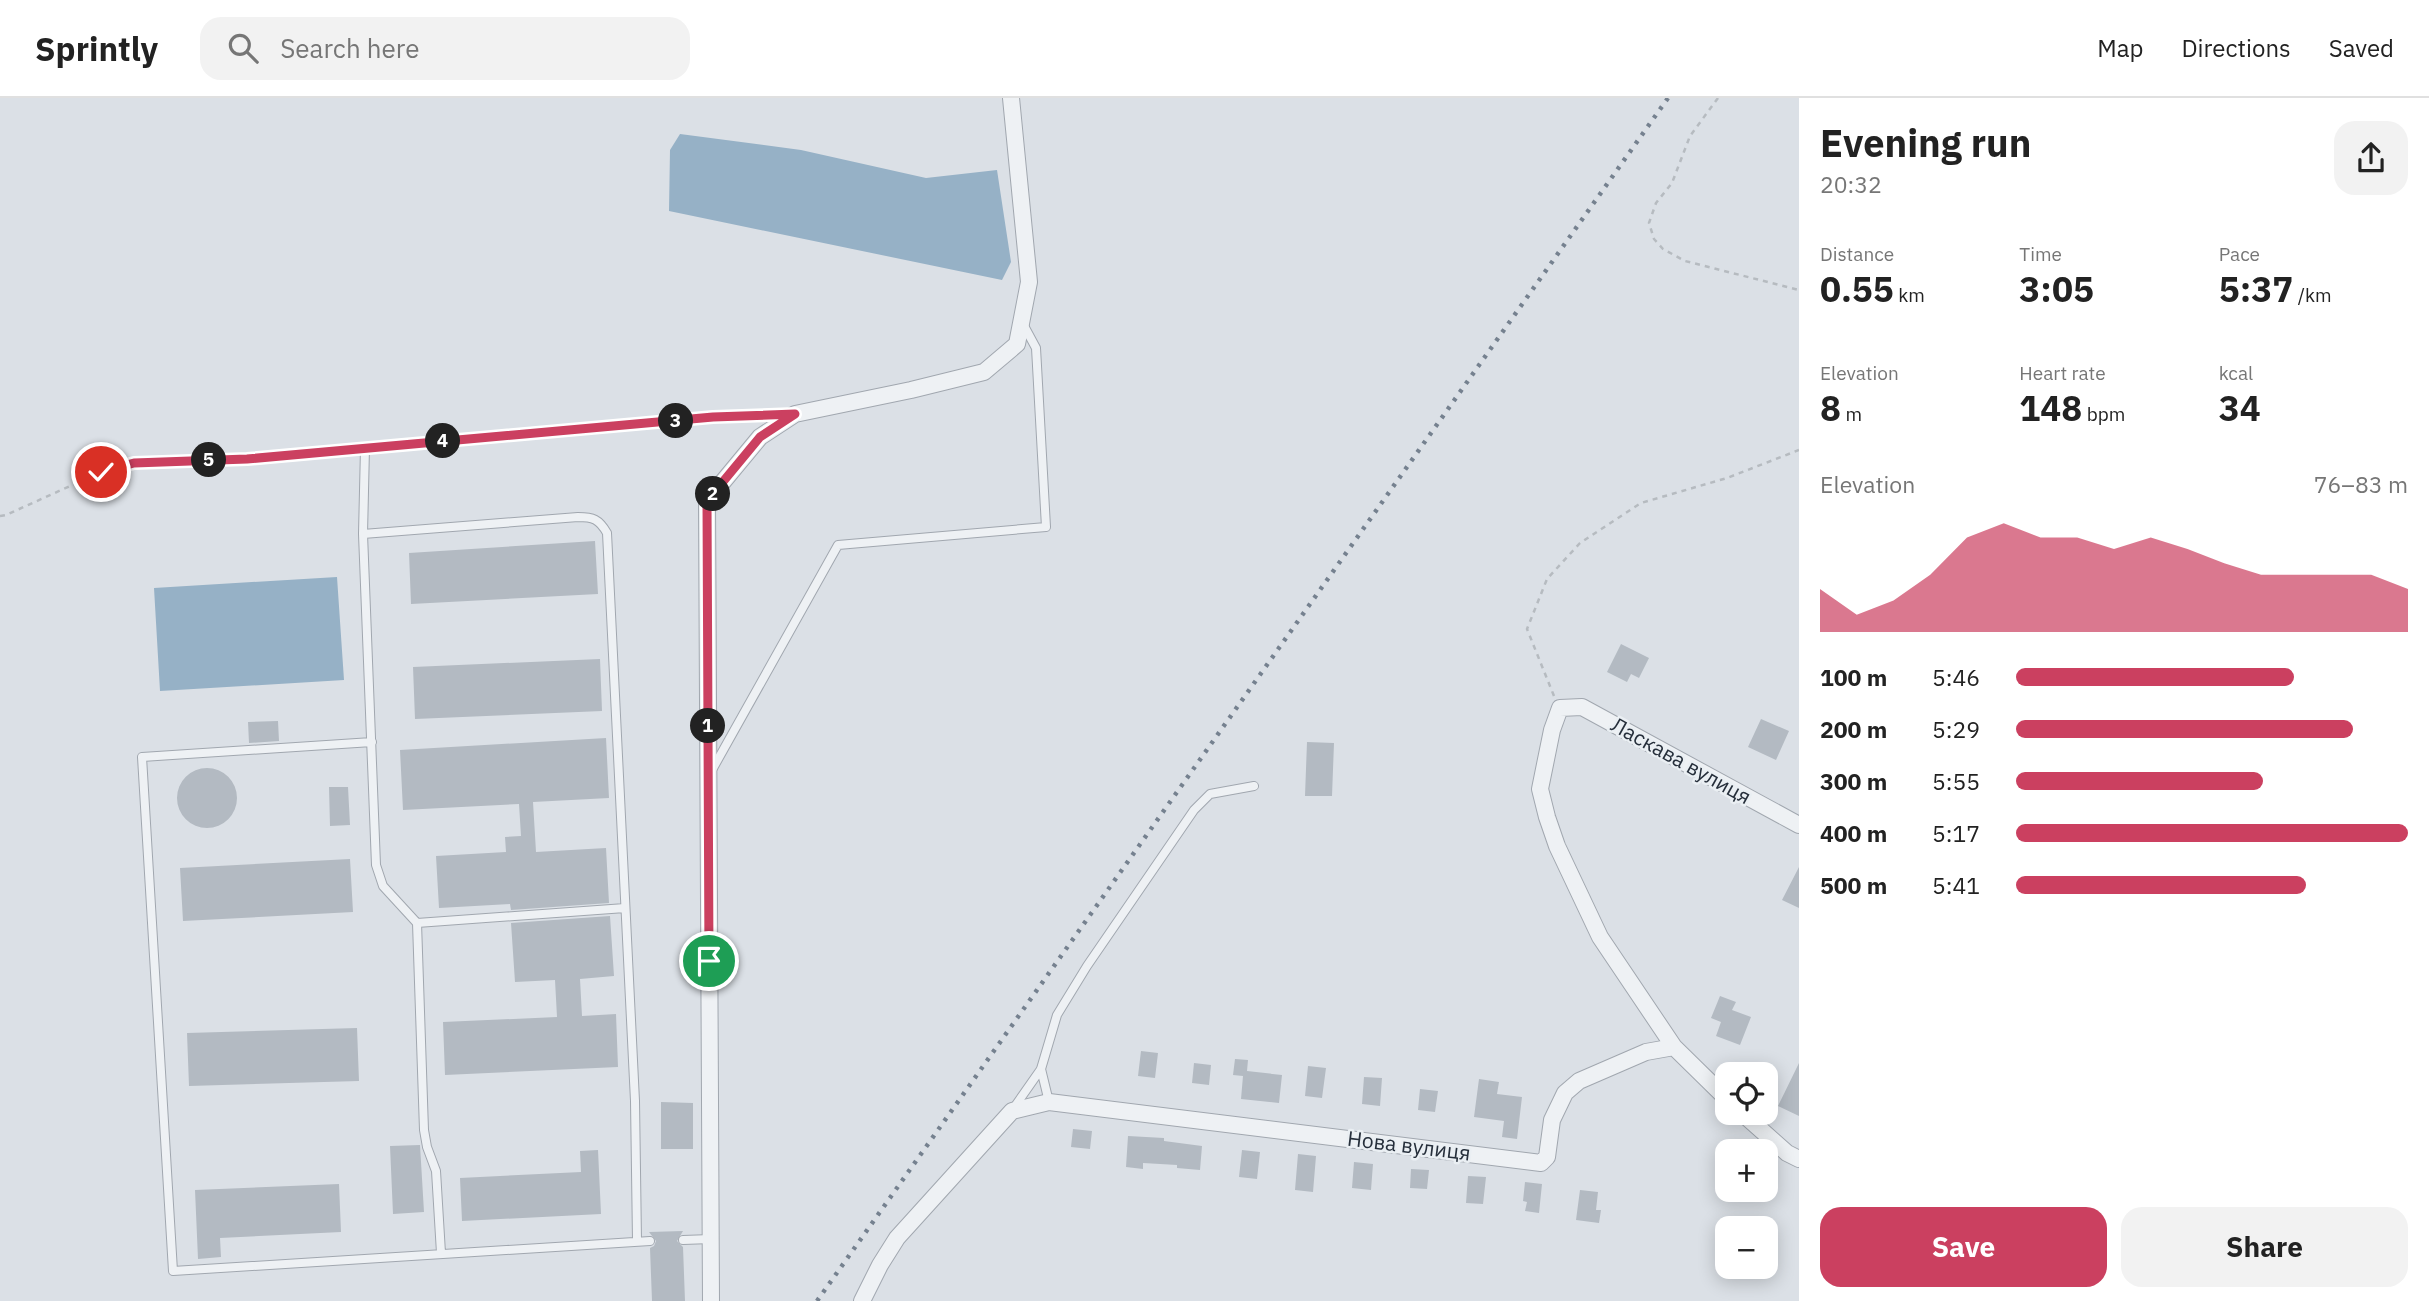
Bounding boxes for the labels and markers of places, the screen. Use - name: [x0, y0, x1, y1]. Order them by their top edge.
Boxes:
- pin: 3: [658, 404, 694, 438]
- pin: 4: [426, 424, 460, 458]
- pin: [71, 442, 131, 502]
- pin: 5: [192, 442, 227, 478]
- pin: 2: [696, 476, 730, 512]
- pin: 1: [690, 708, 726, 744]
- pin: [679, 931, 739, 991]

